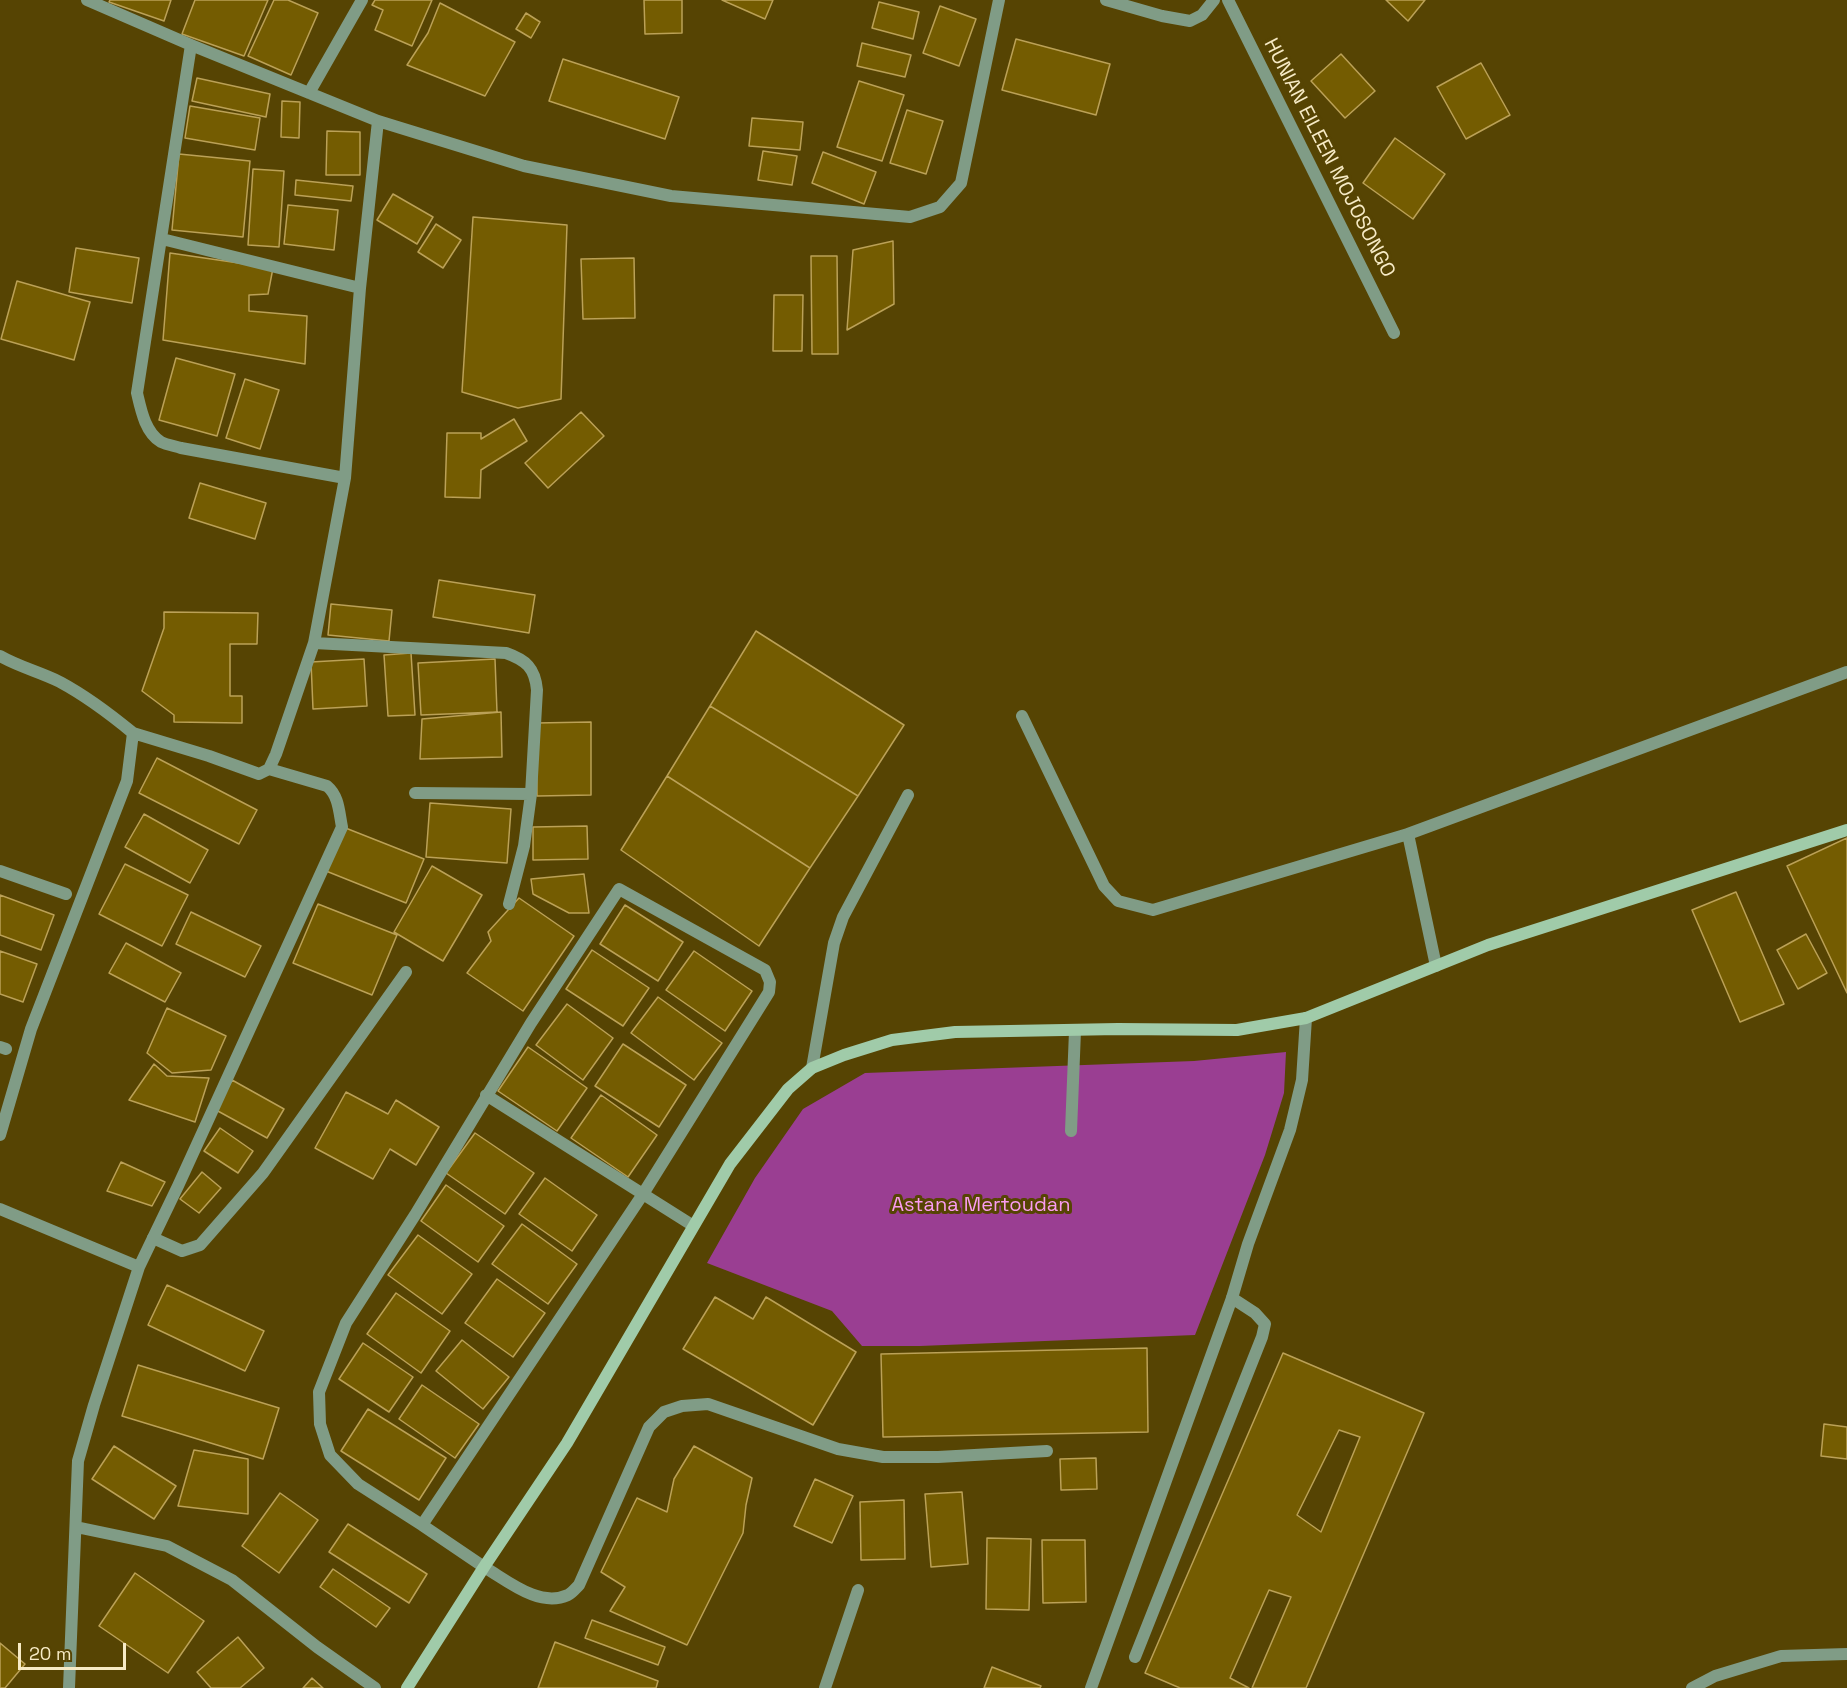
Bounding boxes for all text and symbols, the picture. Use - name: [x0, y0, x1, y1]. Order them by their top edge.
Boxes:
- street label: HUNIAN EILEEN MOJOSONGO: [1258, 35, 1400, 281]
- park label: Astana Mertoudan: [891, 1194, 1071, 1218]
- scale bar: [21, 1631, 129, 1669]
- text: 20 m: [29, 1642, 72, 1665]

